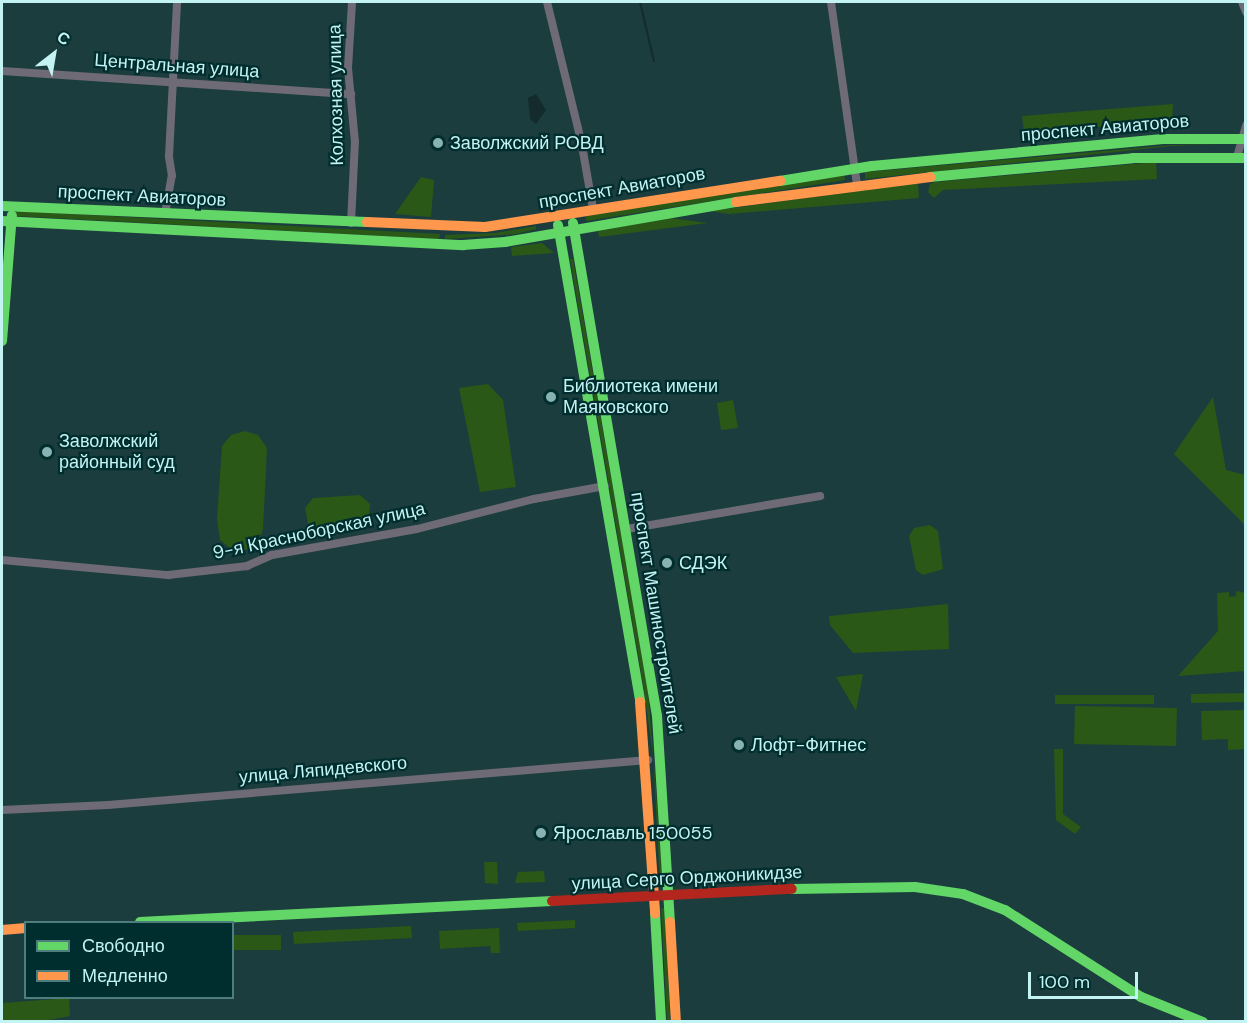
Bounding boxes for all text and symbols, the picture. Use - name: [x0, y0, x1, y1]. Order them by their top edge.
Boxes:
- north arrow: [24, 24, 84, 84]
- street label: Колхозная улица: [324, 24, 348, 166]
- text: С: [53, 26, 74, 50]
- street label: Центральная улица: [94, 49, 260, 83]
- street label: проспект Авиаторов: [1020, 110, 1190, 146]
- place label: Заволжский РОВД: [450, 132, 604, 154]
- marker: Заволжский РОВД: [431, 136, 445, 150]
- street label: проспект Авиаторов: [537, 163, 707, 213]
- street label: проспект Авиаторов: [57, 181, 227, 211]
- place label: Библиотека имени Маяковского: [563, 376, 718, 418]
- marker: Библиотека имени Маяковского: [544, 390, 558, 404]
- place label: Заволжский районный суд: [59, 431, 175, 474]
- marker: Заволжский районный суд: [40, 445, 54, 459]
- street label: проспект Машиностроителей: [626, 491, 686, 735]
- street label: 9-я Красноборская улица: [211, 498, 427, 564]
- place label: СДЭК: [679, 552, 727, 574]
- marker: СДЭК: [660, 556, 674, 570]
- place label: Лофт-Фитнес: [751, 734, 866, 756]
- marker: Лофт-Фитнес: [732, 738, 746, 752]
- street label: улица Ляпидевского: [238, 752, 408, 788]
- place label: Ярославль 150055: [553, 822, 713, 844]
- marker: Ярославль 150055: [534, 826, 548, 840]
- street label: улица Серго Орджоникидзе: [571, 861, 803, 895]
- legend: [24, 921, 234, 999]
- text: Свободно: [82, 934, 165, 958]
- scale bar: [1031, 960, 1140, 998]
- text: Медленно: [82, 964, 168, 988]
- text: 100 m: [1039, 970, 1090, 994]

